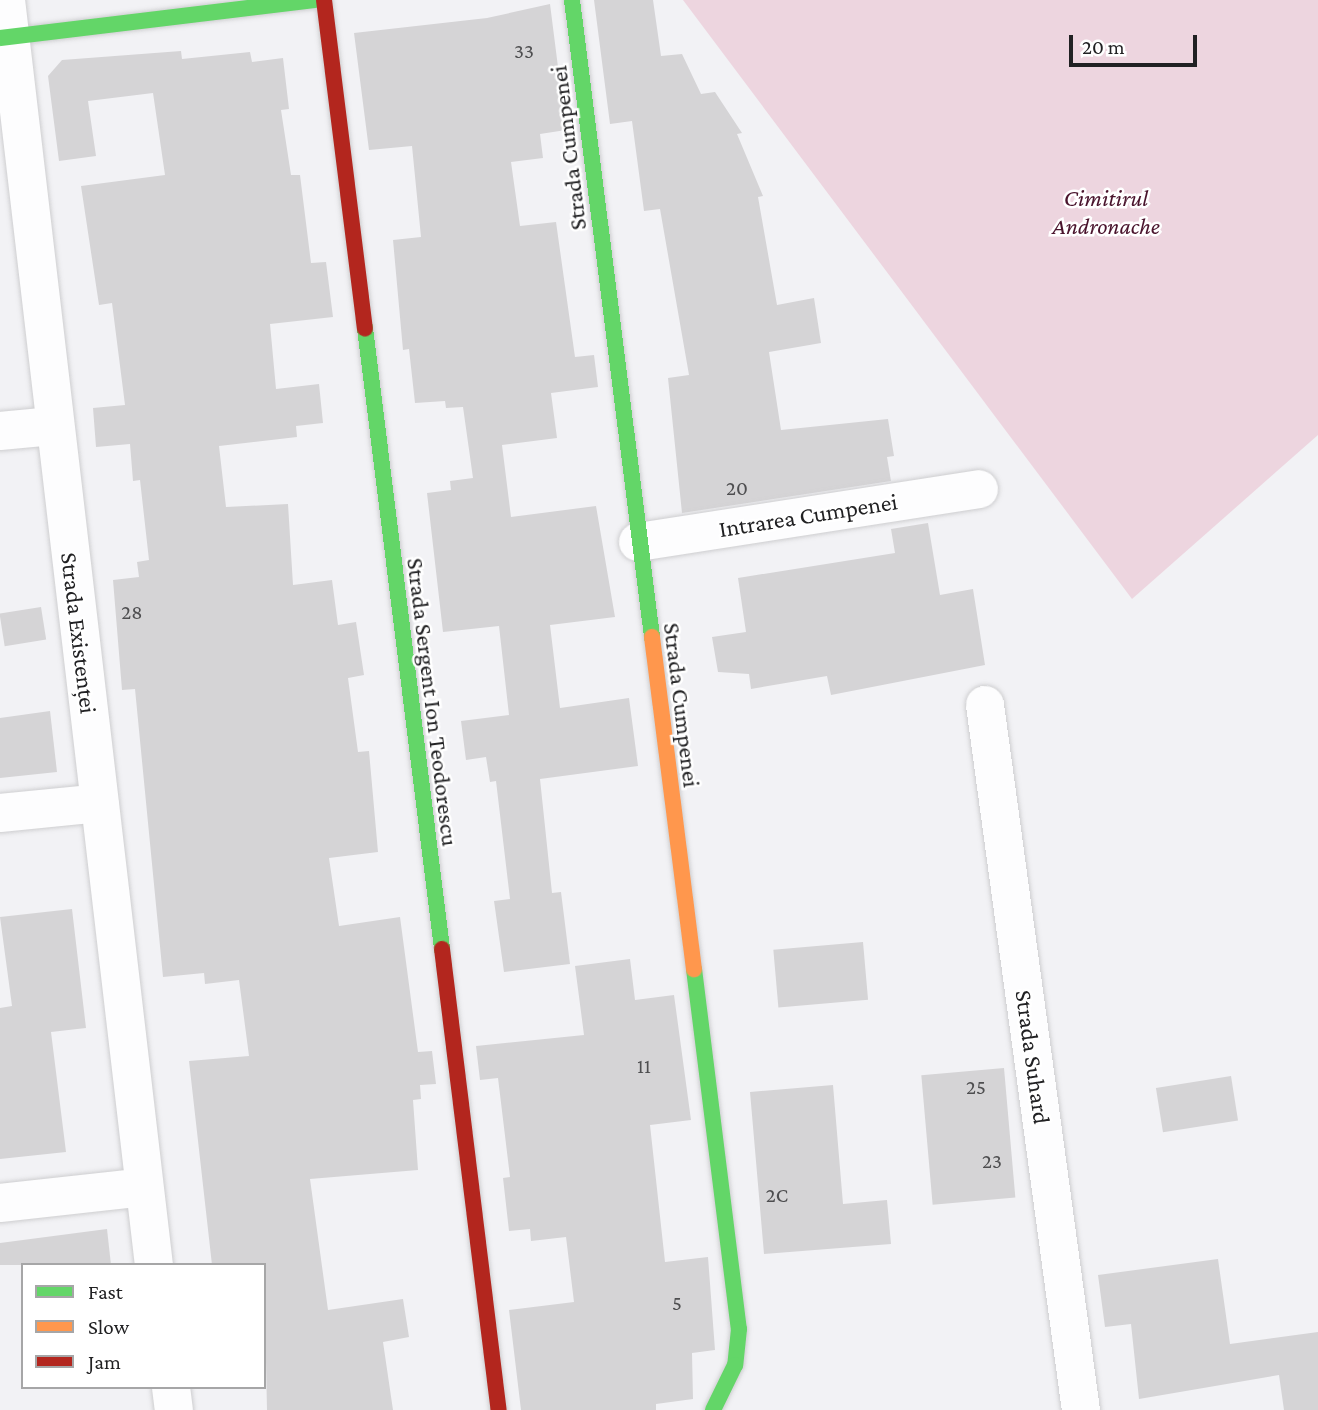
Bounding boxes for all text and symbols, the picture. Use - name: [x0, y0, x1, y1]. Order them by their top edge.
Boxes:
- scale bar: [1073, 21, 1201, 65]
- text: 20 m: [1082, 35, 1125, 59]
- house number: 33: [514, 38, 534, 64]
- street label: Strada Cumpenei: [544, 64, 592, 232]
- park label: Cimitirul Andronache: [1052, 184, 1160, 240]
- house number: 20: [726, 475, 748, 501]
- street label: Intrarea Cumpenei: [717, 487, 899, 543]
- street label: Strada Existenței: [55, 551, 103, 715]
- street label: Strada Sergent Ion Teodorescu: [401, 556, 465, 848]
- house number: 28: [121, 599, 143, 625]
- street label: Strada Cumpenei: [658, 621, 706, 789]
- street label: Strada Suhard: [1009, 988, 1057, 1126]
- house number: 11: [637, 1053, 651, 1079]
- house number: 25: [966, 1074, 986, 1100]
- house number: 23: [982, 1148, 1002, 1174]
- house number: 2C: [766, 1182, 788, 1208]
- legend: [21, 1263, 266, 1389]
- text: Fast: [88, 1280, 123, 1304]
- house number: 5: [672, 1290, 682, 1316]
- text: Slow: [88, 1315, 129, 1339]
- text: Jam: [88, 1350, 121, 1374]

